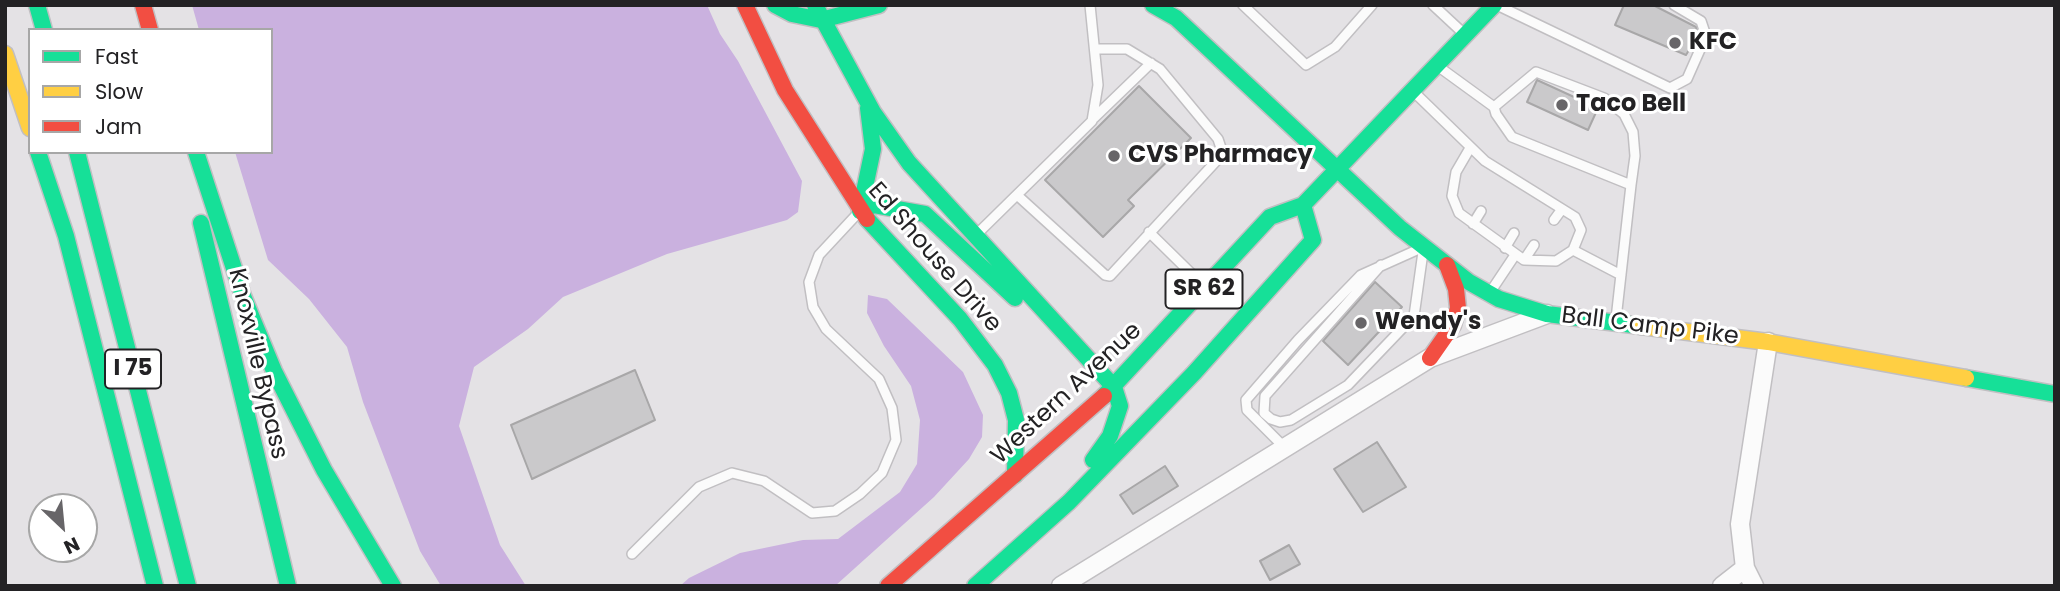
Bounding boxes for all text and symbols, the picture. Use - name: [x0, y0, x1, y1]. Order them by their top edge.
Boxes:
- legend: [28, 28, 273, 154]
- place label: KFC: [1689, 29, 1737, 57]
- marker: KFC: [1667, 35, 1683, 51]
- text: Fast: [95, 42, 138, 71]
- text: Slow: [95, 77, 143, 106]
- place label: Taco Bell: [1576, 91, 1686, 119]
- marker: Taco Bell: [1554, 97, 1570, 113]
- text: Jam: [95, 112, 142, 141]
- place label: CVS Pharmacy: [1128, 142, 1313, 170]
- marker: CVS Pharmacy: [1106, 148, 1122, 164]
- street label: Ed Shouse Drive: [861, 177, 1007, 339]
- street label: Knoxville Bypass: [221, 266, 293, 462]
- road number: SR 62: [1166, 270, 1242, 308]
- street label: Ball Camp Pike: [1560, 302, 1740, 352]
- place label: Wendy's: [1375, 309, 1481, 337]
- marker: Wendy's: [1353, 315, 1369, 331]
- street label: Western Avenue: [986, 317, 1148, 471]
- road number: I 75: [105, 350, 161, 388]
- north arrow: [28, 493, 98, 563]
- text: N: [59, 530, 84, 561]

